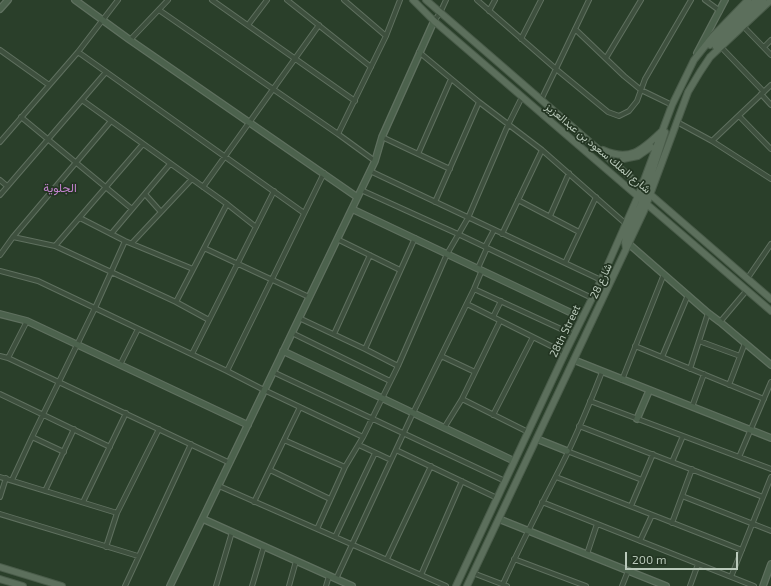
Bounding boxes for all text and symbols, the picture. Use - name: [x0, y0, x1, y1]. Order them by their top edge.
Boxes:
- street label: شارع الملك سعود بن عبدالعزيز: [543, 100, 653, 196]
- district label: الجلوية: [43, 181, 77, 195]
- street label: شارع 28: [587, 261, 615, 301]
- street label: 28th Street: [547, 303, 583, 359]
- scale bar: [627, 544, 740, 570]
- text: 200 m: [632, 552, 666, 566]

